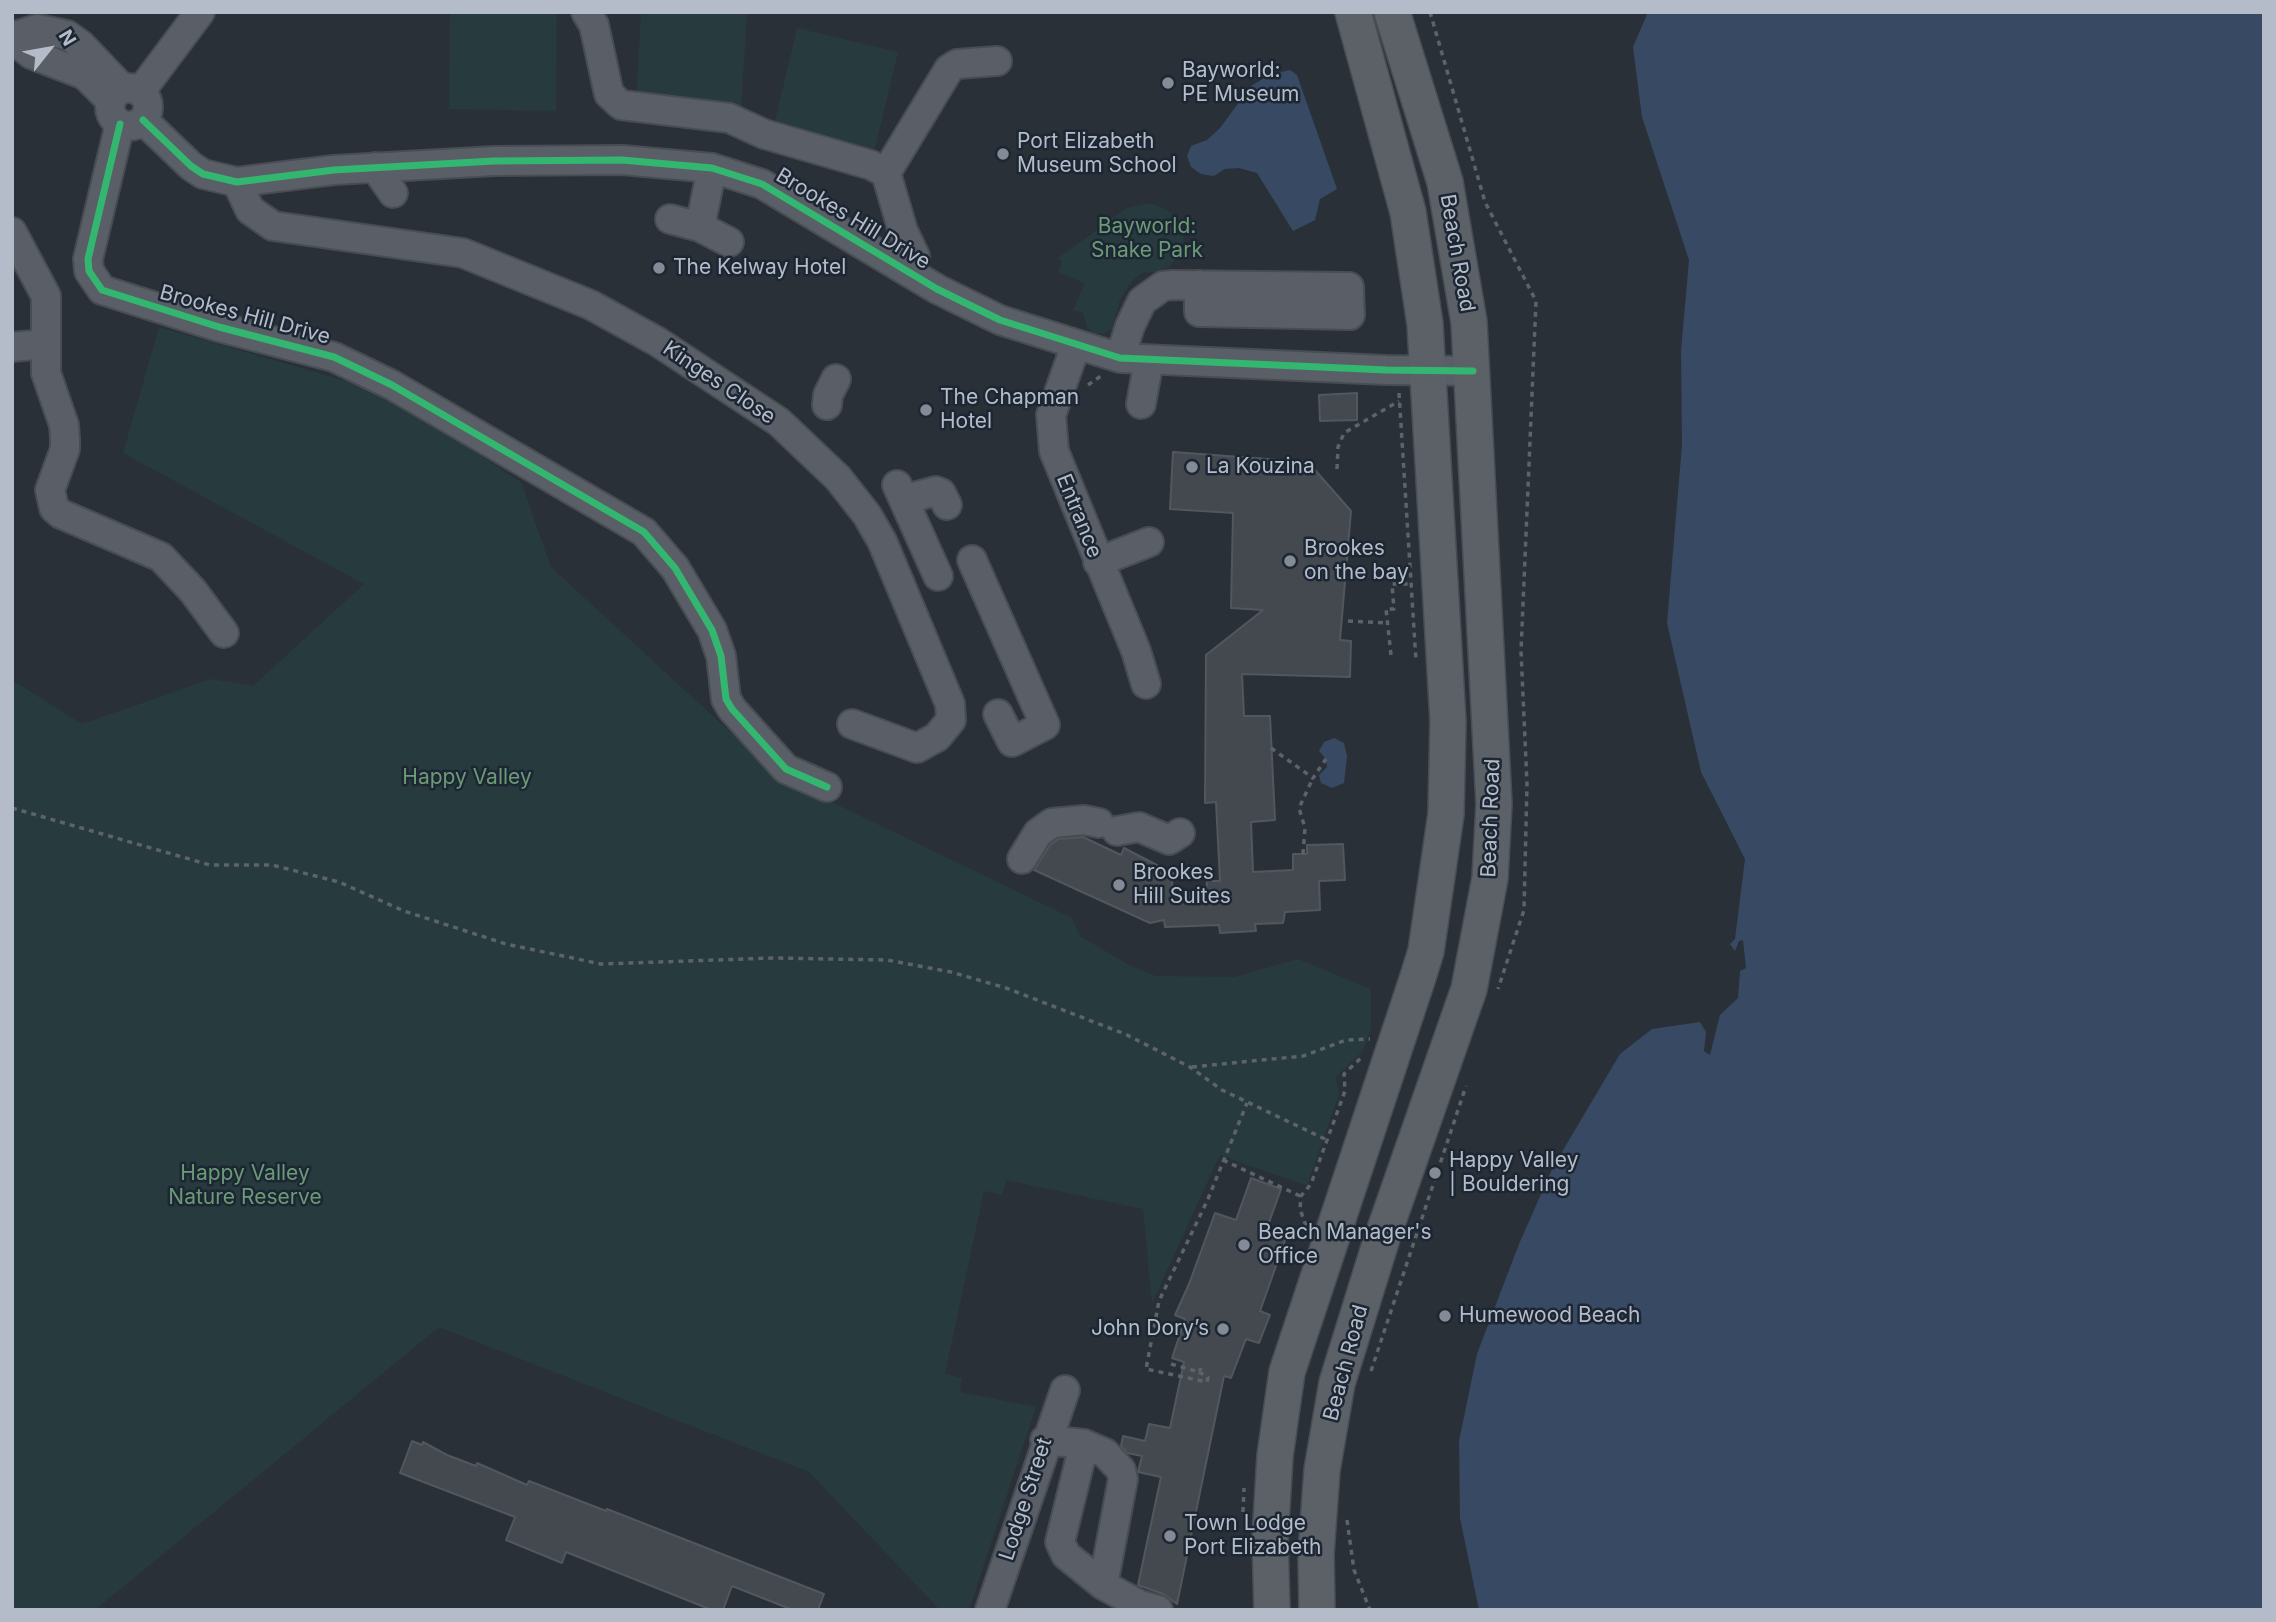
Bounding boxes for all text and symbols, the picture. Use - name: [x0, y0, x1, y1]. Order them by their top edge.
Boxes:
- north arrow: [14, 14, 84, 84]
- text: N: [54, 26, 81, 50]
- place label: Bayworld: PE Museum: [1182, 58, 1299, 108]
- marker: Bayworld: PE Museum: [1160, 75, 1176, 91]
- place label: Port Elizabeth Museum School: [1017, 129, 1177, 179]
- marker: Port Elizabeth Museum School: [995, 146, 1011, 162]
- street label: Brookes Hill Drive: [771, 163, 935, 275]
- street label: Beach Road: [1434, 192, 1480, 314]
- park label: Bayworld: Snake Park: [1091, 214, 1203, 264]
- place label: The Kelway Hotel: [673, 255, 846, 281]
- marker: The Kelway Hotel: [651, 260, 667, 276]
- street label: Brookes Hill Drive: [157, 280, 333, 350]
- street label: Kinges Close: [658, 336, 780, 430]
- place label: The Chapman Hotel: [940, 385, 1079, 435]
- marker: The Chapman Hotel: [918, 402, 934, 418]
- place label: La Kouzina: [1206, 454, 1315, 480]
- marker: La Kouzina: [1184, 459, 1200, 475]
- street label: Entrance: [1051, 470, 1107, 562]
- place label: Brookes on the bay: [1304, 536, 1409, 586]
- marker: Brookes on the bay: [1282, 553, 1298, 569]
- street label: Beach Road: [1476, 758, 1506, 878]
- park label: Happy Valley: [402, 765, 532, 791]
- place label: Brookes Hill Suites: [1133, 860, 1231, 910]
- marker: Brookes Hill Suites: [1111, 877, 1127, 893]
- place label: Happy Valley | Bouldering: [1449, 1148, 1578, 1198]
- park label: Happy Valley Nature Reserve: [168, 1161, 322, 1211]
- marker: Happy Valley | Bouldering: [1427, 1165, 1443, 1181]
- place label: Beach Manager's Office: [1258, 1220, 1432, 1270]
- marker: Beach Manager's Office: [1236, 1237, 1252, 1253]
- street label: Beach Road: [1318, 1302, 1374, 1424]
- place label: Humewood Beach: [1459, 1303, 1640, 1329]
- marker: Humewood Beach: [1437, 1308, 1453, 1324]
- place label: John Dory’s: [1091, 1316, 1209, 1342]
- marker: John Dory’s: [1215, 1321, 1231, 1337]
- street label: Lodge Street: [994, 1434, 1058, 1564]
- place label: Town Lodge Port Elizabeth: [1184, 1511, 1321, 1561]
- marker: Town Lodge Port Elizabeth: [1162, 1528, 1178, 1544]

